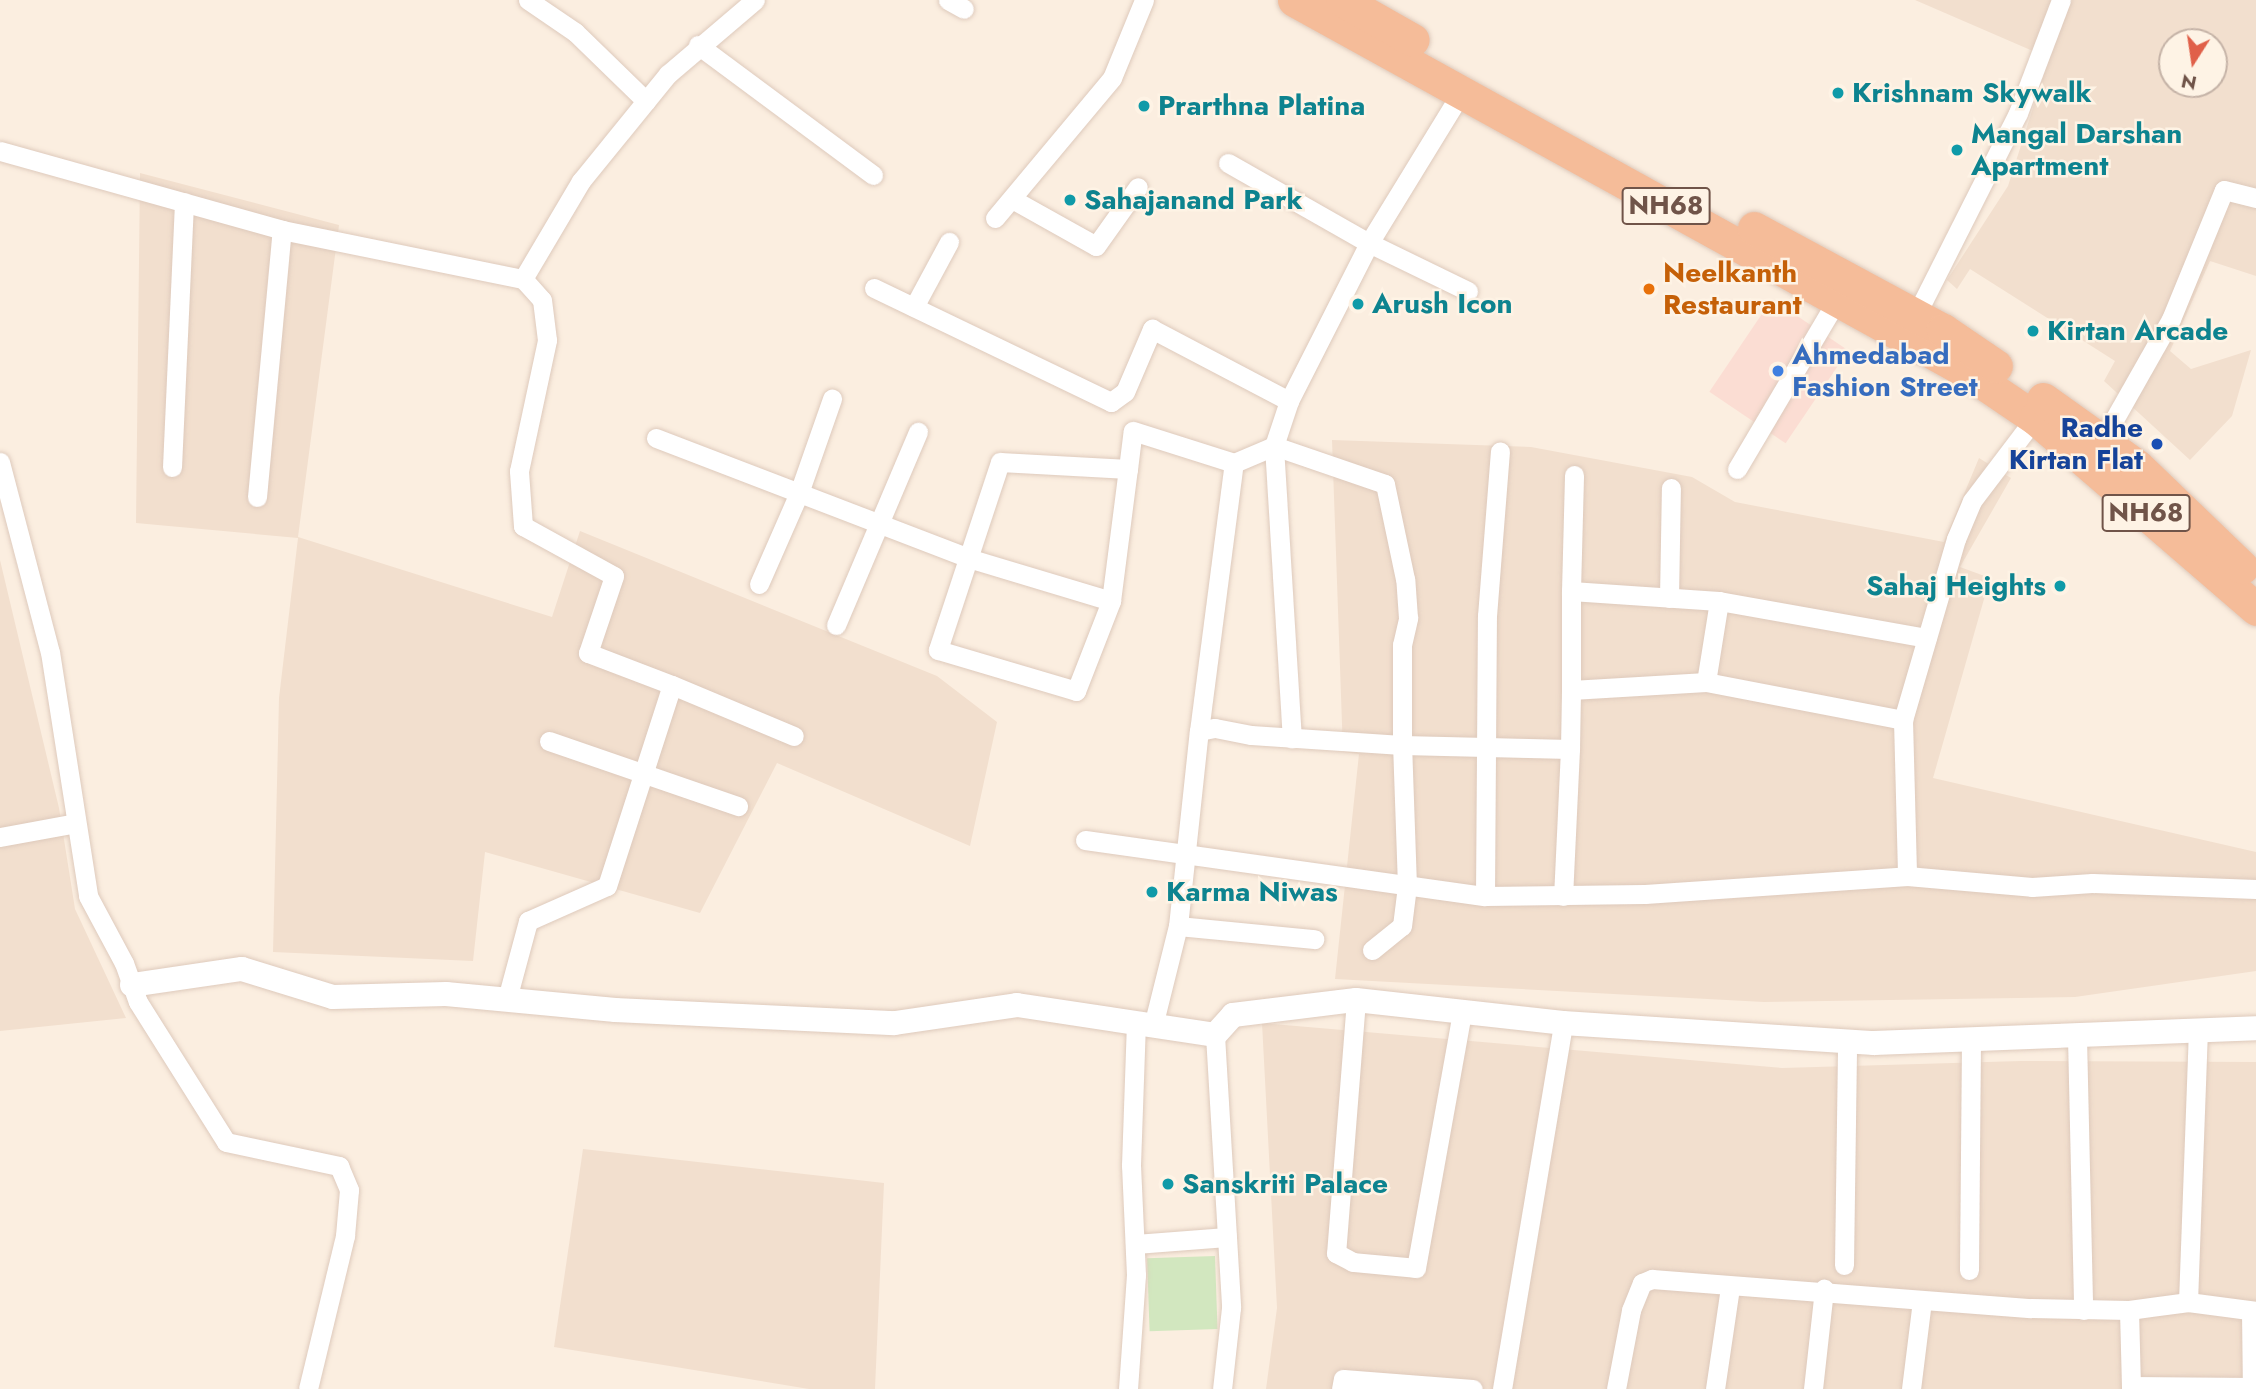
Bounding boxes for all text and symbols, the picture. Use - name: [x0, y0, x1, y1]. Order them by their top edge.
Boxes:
- north arrow: [2158, 28, 2228, 98]
- text: N: [2179, 67, 2199, 97]
- place label: Krishnam Skywalk: [1852, 76, 2092, 110]
- marker: Krishnam Skywalk: [1830, 85, 1846, 101]
- place label: Prarthna Platina: [1158, 89, 1365, 123]
- marker: Prarthna Platina: [1136, 98, 1152, 114]
- place label: Mangal Darshan Apartment: [1971, 117, 2182, 183]
- marker: Mangal Darshan Apartment: [1949, 142, 1965, 158]
- place label: Sahajanand Park: [1084, 183, 1303, 217]
- road number: NH68: [1620, 183, 1712, 228]
- marker: Sahajanand Park: [1062, 192, 1078, 208]
- place label: Neelkanth Restaurant: [1663, 256, 1802, 322]
- marker: Neelkanth Restaurant: [1641, 281, 1657, 297]
- place label: Arush Icon: [1372, 287, 1513, 321]
- marker: Arush Icon: [1350, 296, 1366, 312]
- place label: Kirtan Arcade: [2047, 314, 2228, 348]
- marker: Kirtan Arcade: [2025, 323, 2041, 339]
- place label: Ahmedabad Fashion Street: [1792, 338, 1978, 404]
- marker: Ahmedabad Fashion Street: [1770, 363, 1786, 379]
- place label: Radhe Kirtan Flat: [2009, 411, 2143, 477]
- marker: Radhe Kirtan Flat: [2149, 436, 2165, 452]
- road number: NH68: [2100, 491, 2192, 536]
- place label: Sahaj Heights: [1866, 569, 2046, 603]
- marker: Sahaj Heights: [2052, 578, 2068, 594]
- place label: Karma Niwas: [1166, 875, 1338, 909]
- marker: Karma Niwas: [1144, 884, 1160, 900]
- place label: Sanskriti Palace: [1182, 1167, 1388, 1201]
- marker: Sanskriti Palace: [1160, 1176, 1176, 1192]

